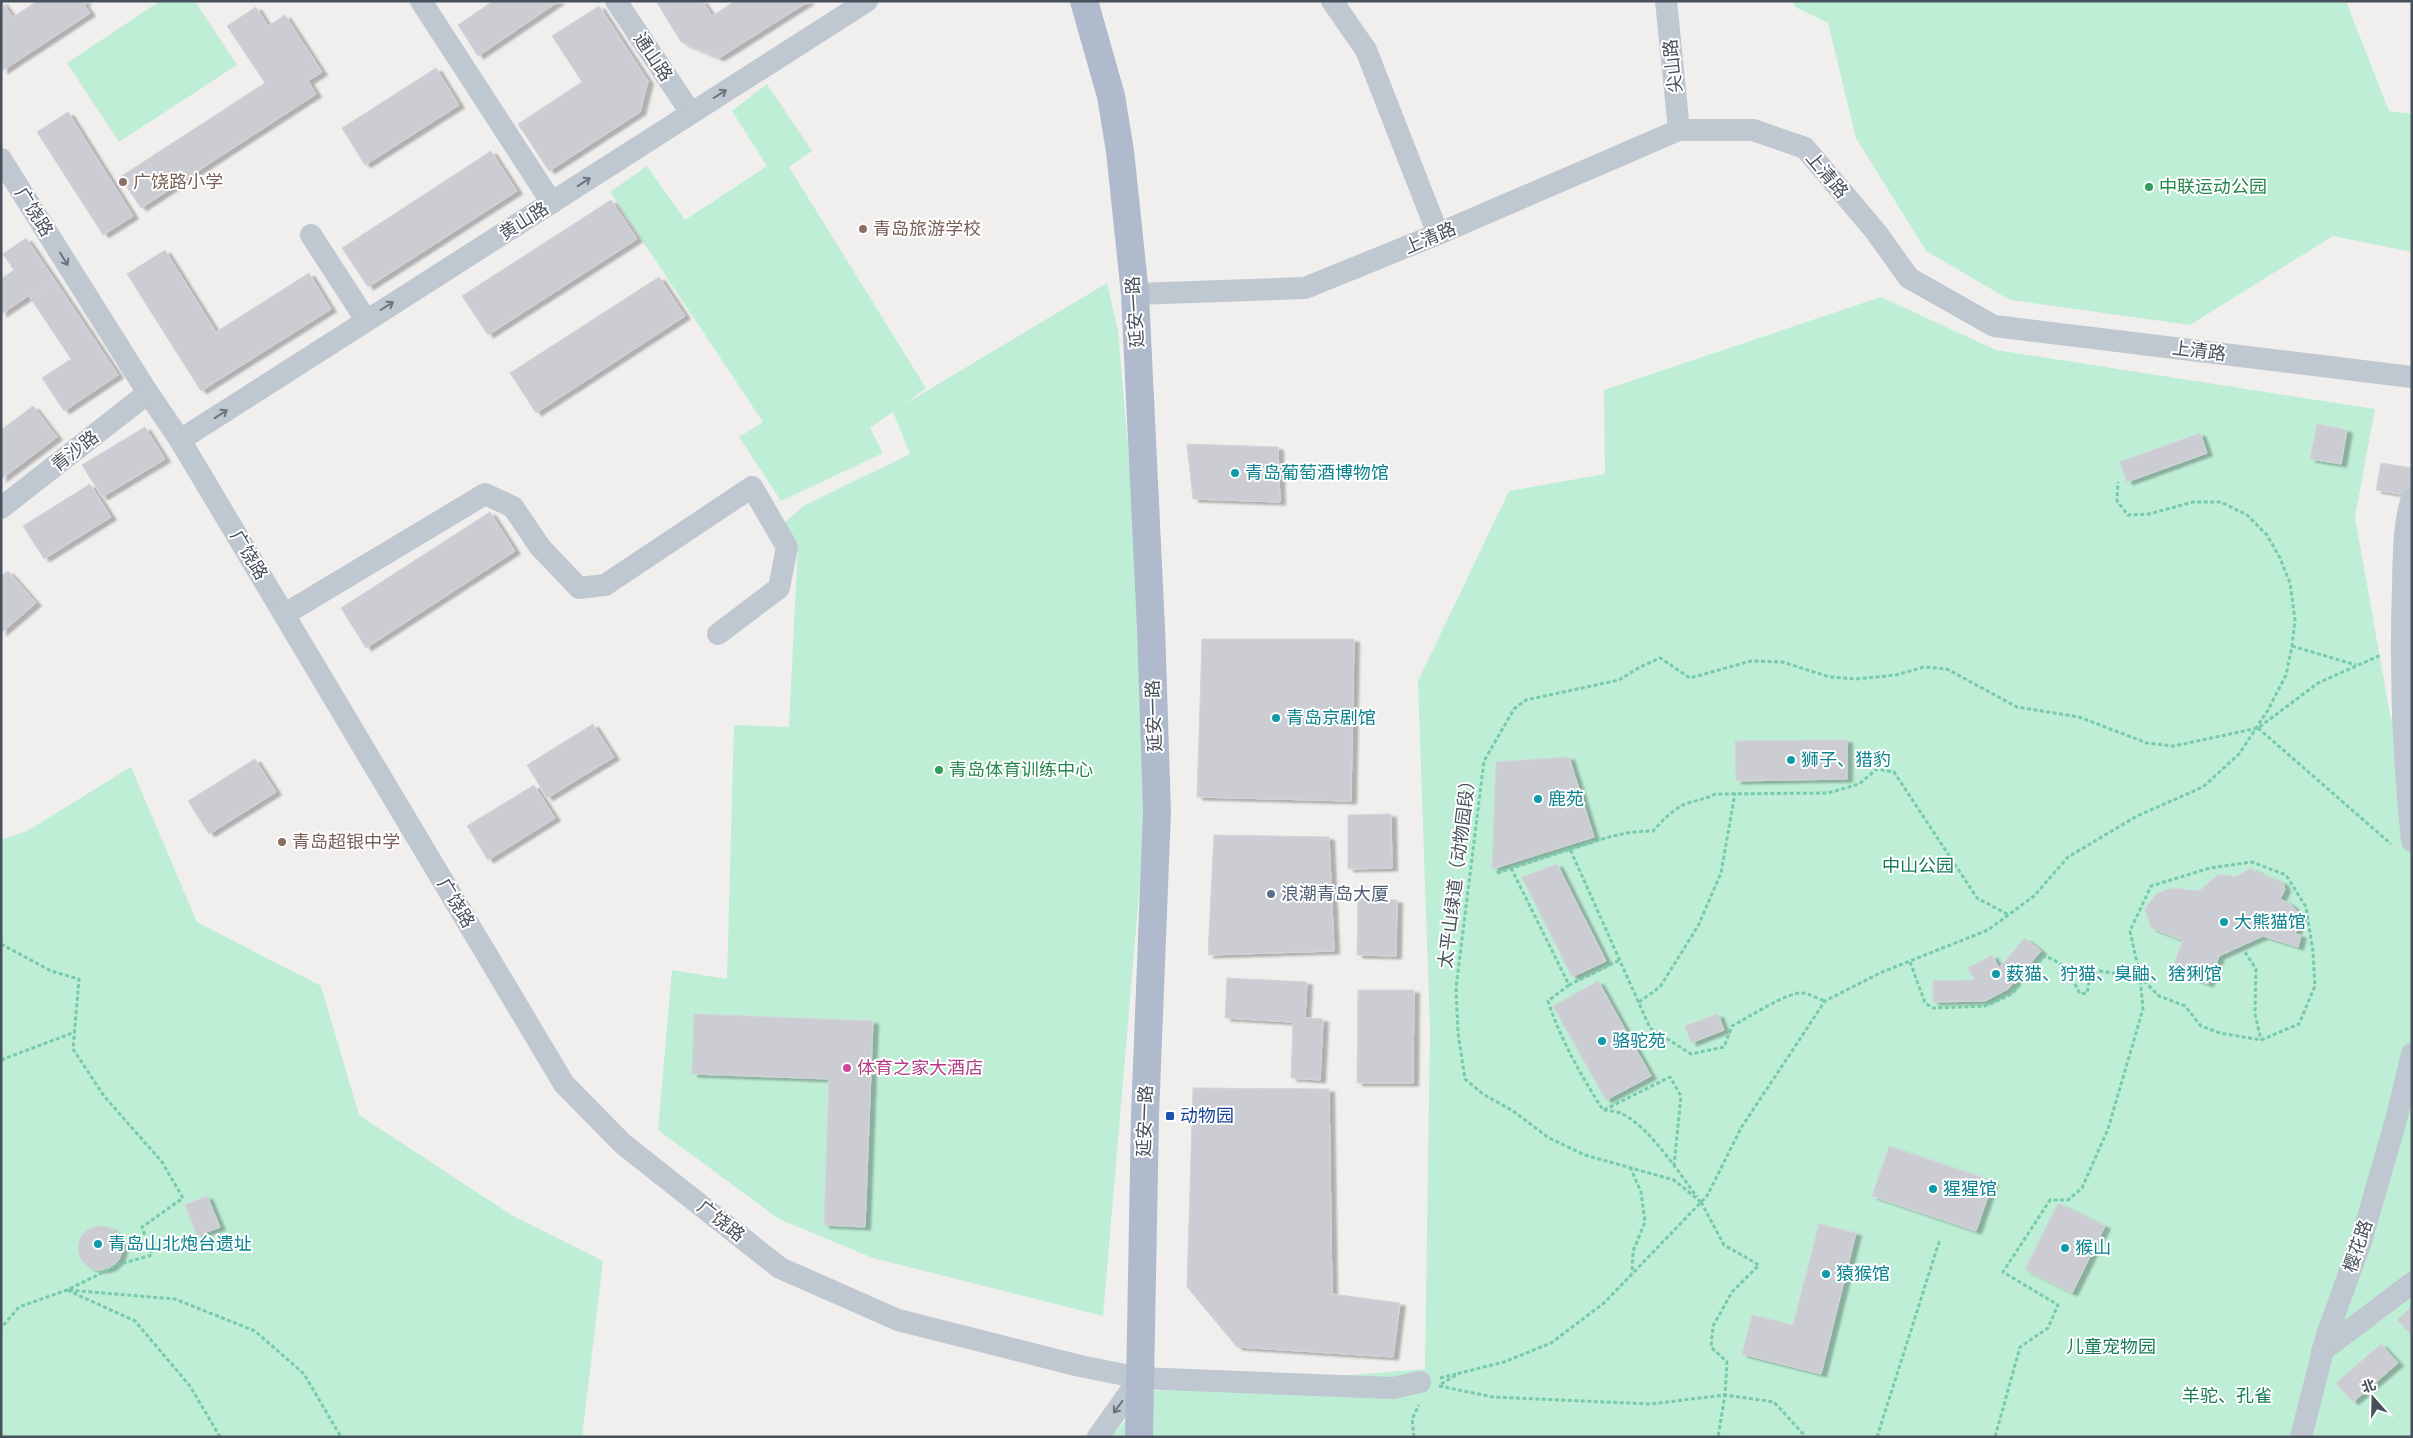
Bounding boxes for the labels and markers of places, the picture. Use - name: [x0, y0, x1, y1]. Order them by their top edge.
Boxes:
- place label: 广饶路小学: [133, 171, 223, 193]
- marker: 广饶路小学: [117, 176, 129, 188]
- place label: 中联运动公园: [2159, 176, 2267, 198]
- marker: 中联运动公园: [2143, 181, 2155, 193]
- place label: 青岛旅游学校: [873, 218, 981, 240]
- marker: 青岛旅游学校: [857, 223, 869, 235]
- place label: 青岛葡萄酒博物馆: [1245, 462, 1389, 484]
- marker: 青岛葡萄酒博物馆: [1229, 467, 1241, 479]
- place label: 青岛京剧馆: [1286, 707, 1376, 729]
- marker: 青岛京剧馆: [1270, 712, 1282, 724]
- place label: 狮子、猎豹: [1801, 749, 1891, 771]
- marker: 狮子、猎豹: [1785, 754, 1797, 766]
- place label: 青岛体育训练中心: [949, 759, 1093, 781]
- marker: 青岛体育训练中心: [933, 764, 945, 776]
- place label: 鹿苑: [1548, 788, 1584, 810]
- marker: 鹿苑: [1532, 793, 1544, 805]
- place label: 青岛超银中学: [292, 831, 400, 853]
- marker: 青岛超银中学: [276, 836, 288, 848]
- place label: 浪潮青岛大厦: [1281, 883, 1389, 905]
- marker: 浪潮青岛大厦: [1265, 888, 1277, 900]
- place label: 大熊猫馆: [2234, 911, 2306, 933]
- marker: 大熊猫馆: [2218, 916, 2230, 928]
- place label: 薮猫、狞猫、臭鼬、猞猁馆: [2006, 963, 2222, 985]
- marker: 薮猫、狞猫、臭鼬、猞猁馆: [1990, 968, 2002, 980]
- place label: 骆驼苑: [1612, 1030, 1666, 1052]
- marker: 骆驼苑: [1596, 1035, 1608, 1047]
- place label: 体育之家大酒店: [857, 1057, 983, 1079]
- marker: 体育之家大酒店: [841, 1062, 853, 1074]
- place label: 动物园: [1180, 1105, 1234, 1127]
- marker: 动物园: [1164, 1110, 1176, 1122]
- place label: 猩猩馆: [1943, 1178, 1997, 1200]
- marker: 猩猩馆: [1927, 1183, 1939, 1195]
- place label: 青岛山北炮台遗址: [108, 1233, 252, 1255]
- place label: 猴山: [2075, 1237, 2111, 1259]
- marker: 青岛山北炮台遗址: [92, 1238, 104, 1250]
- marker: 猴山: [2059, 1242, 2071, 1254]
- place label: 猿猴馆: [1836, 1263, 1890, 1285]
- marker: 猿猴馆: [1820, 1268, 1832, 1280]

